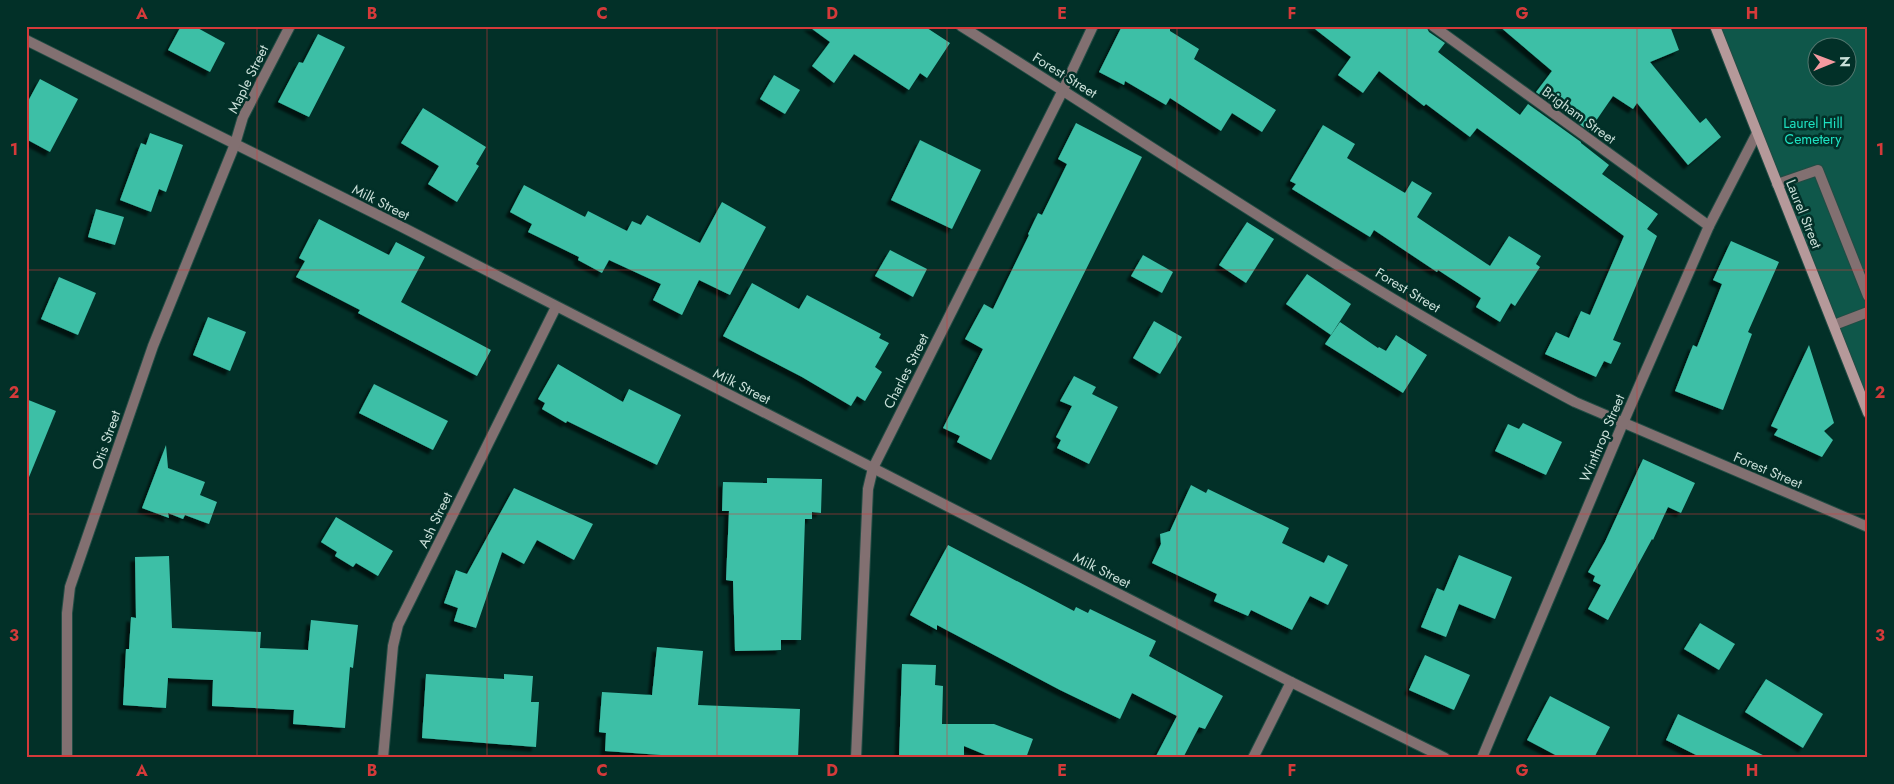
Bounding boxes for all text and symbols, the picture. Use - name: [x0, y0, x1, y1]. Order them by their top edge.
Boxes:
- text: A: [135, 2, 148, 25]
- text: B: [367, 2, 377, 25]
- text: C: [596, 2, 608, 25]
- text: D: [826, 2, 838, 25]
- text: E: [1057, 2, 1067, 25]
- text: F: [1288, 2, 1296, 25]
- text: G: [1515, 2, 1529, 25]
- text: H: [1746, 2, 1758, 25]
- north arrow: [1806, 38, 1856, 88]
- street label: Maple Street: [223, 41, 274, 117]
- street label: Forest Street: [1029, 47, 1102, 103]
- text: N: [1835, 56, 1855, 68]
- street label: Brigham Street: [1538, 81, 1621, 149]
- park label: Laurel Hill Cemetery: [1783, 113, 1843, 149]
- text: 1: [10, 138, 18, 161]
- text: 1: [1876, 138, 1884, 161]
- street label: Laurel Street: [1781, 176, 1827, 252]
- street label: Milk Street: [349, 179, 414, 225]
- street label: Forest Street: [1372, 263, 1445, 318]
- street label: Charles Street: [878, 329, 934, 412]
- street label: Milk Street: [710, 363, 775, 409]
- text: 2: [9, 381, 19, 404]
- text: 2: [1875, 381, 1885, 404]
- street label: Winthrop Street: [1575, 391, 1630, 485]
- street label: Otis Street: [87, 407, 126, 472]
- street label: Forest Street: [1731, 447, 1806, 494]
- street label: Ash Street: [413, 488, 457, 551]
- street label: Milk Street: [1070, 547, 1135, 593]
- text: 3: [9, 624, 19, 647]
- text: 3: [1875, 624, 1885, 647]
- text: A: [135, 759, 148, 782]
- text: B: [367, 759, 377, 782]
- text: C: [596, 759, 608, 782]
- text: D: [826, 759, 838, 782]
- text: E: [1057, 759, 1067, 782]
- text: F: [1288, 759, 1296, 782]
- text: G: [1515, 759, 1529, 782]
- text: H: [1746, 759, 1758, 782]

